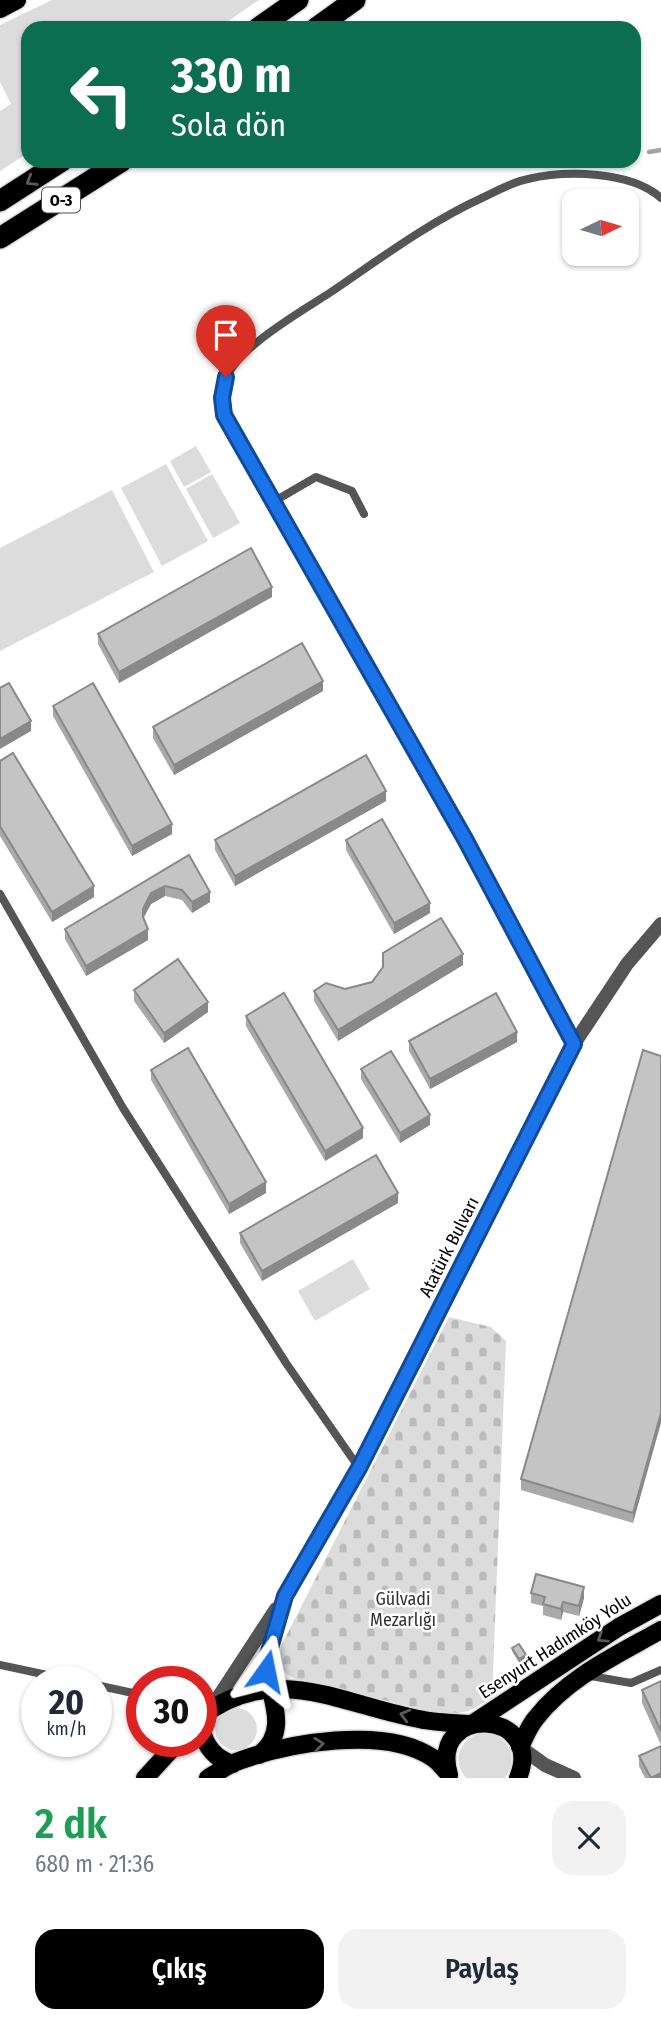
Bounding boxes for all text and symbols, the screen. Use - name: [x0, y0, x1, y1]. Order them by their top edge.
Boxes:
- text: 330 m: [171, 46, 292, 105]
- icon: left: [56, 49, 147, 140]
- text: Sola dön: [171, 106, 286, 144]
- one-way arrow: [26, 173, 39, 186]
- road number: O-3: [42, 188, 80, 212]
- north arrow: [562, 189, 639, 266]
- map controls: [562, 189, 639, 266]
- pin: [196, 305, 256, 377]
- icon: arrive: [207, 316, 245, 354]
- street label: Atatürk Bulvarı: [414, 1193, 484, 1301]
- park label: Gülvadi Mezarlığı: [370, 1588, 436, 1631]
- street label: Esenyurt Hadımköy Yolu: [475, 1588, 635, 1704]
- one-way arrow: [597, 1630, 610, 1642]
- position arrow: [229, 1634, 303, 1708]
- speed limit sign: 30: [126, 1666, 217, 1757]
- text: 20: [49, 1681, 84, 1723]
- one-way arrow: [399, 1709, 411, 1723]
- text: km/h: [46, 1718, 87, 1740]
- one-way arrow: [313, 1737, 324, 1752]
- text: 2 dk: [35, 1799, 107, 1849]
- button: close: [552, 1801, 626, 1875]
- text: 680 m · 21:36: [35, 1850, 154, 1878]
- button: Çıkış: [35, 1929, 324, 2009]
- button: Paylaş: [338, 1929, 626, 2009]

